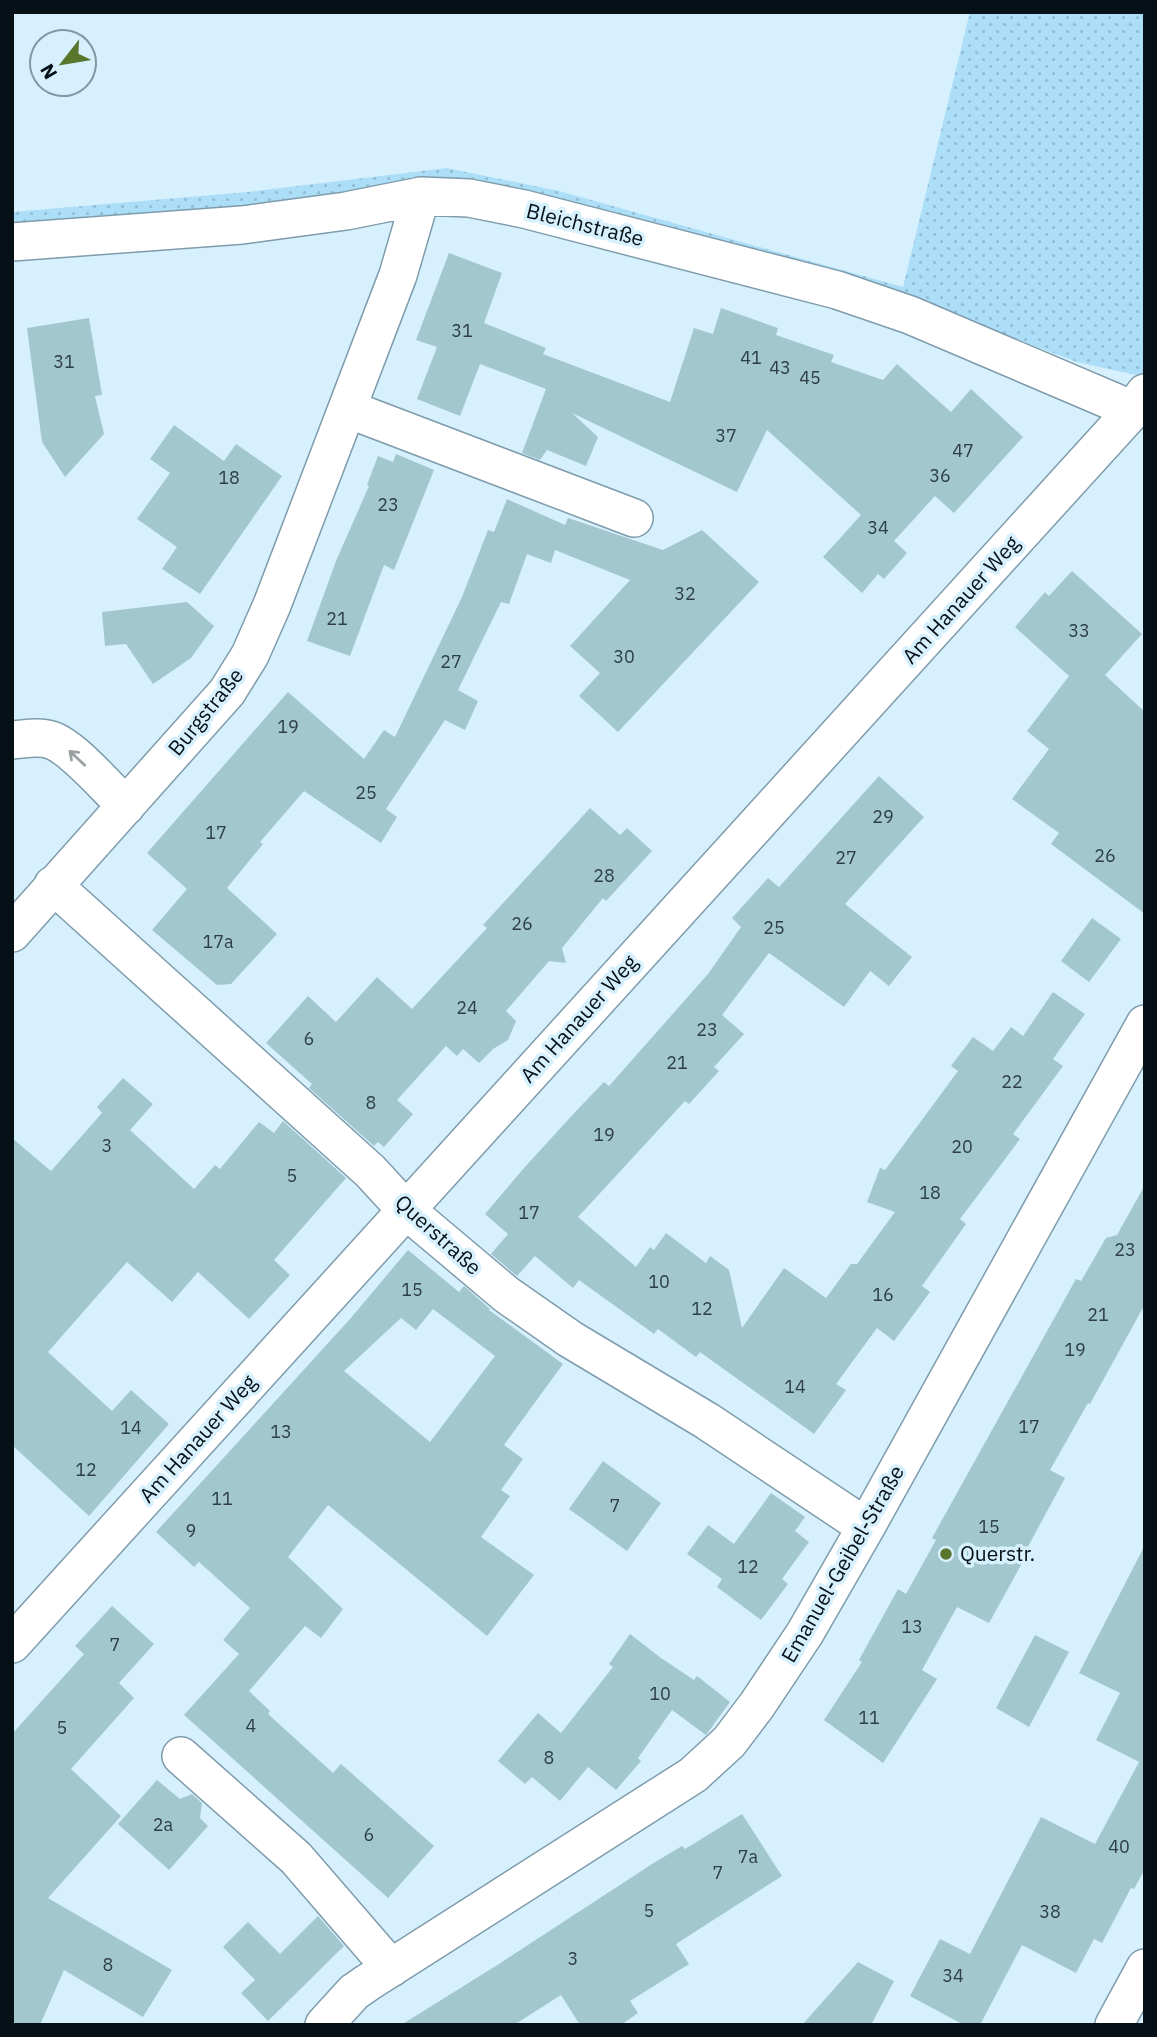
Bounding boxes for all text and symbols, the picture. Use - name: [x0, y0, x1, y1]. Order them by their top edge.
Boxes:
- north arrow: [28, 28, 98, 98]
- text: N: [35, 60, 62, 84]
- street label: Bleichstraße: [524, 196, 647, 252]
- house number: 31: [451, 319, 473, 342]
- house number: 41: [740, 346, 762, 369]
- house number: 31: [53, 350, 75, 373]
- house number: 43: [769, 356, 791, 379]
- house number: 45: [799, 366, 821, 389]
- house number: 37: [715, 424, 737, 447]
- house number: 47: [952, 439, 974, 462]
- house number: 36: [929, 464, 951, 487]
- house number: 18: [218, 466, 240, 489]
- house number: 23: [377, 493, 399, 516]
- house number: 34: [867, 516, 889, 539]
- street label: Am Hanauer Weg: [895, 529, 1025, 669]
- house number: 32: [674, 582, 696, 605]
- house number: 21: [326, 607, 348, 630]
- house number: 33: [1068, 619, 1090, 642]
- house number: 30: [613, 645, 635, 668]
- house number: 27: [440, 650, 462, 673]
- street label: Burgstraße: [161, 662, 249, 761]
- house number: 19: [277, 715, 299, 738]
- one-way arrow: [69, 750, 86, 767]
- house number: 25: [355, 781, 377, 804]
- house number: 29: [872, 805, 894, 828]
- house number: 17: [205, 821, 227, 844]
- house number: 26: [1094, 844, 1116, 867]
- house number: 27: [835, 846, 857, 869]
- house number: 28: [593, 864, 615, 887]
- house number: 26: [511, 912, 533, 935]
- house number: 25: [763, 916, 785, 939]
- house number: 17a: [202, 930, 234, 953]
- street label: Am Hanauer Weg: [513, 948, 643, 1088]
- house number: 24: [456, 996, 478, 1019]
- house number: 23: [696, 1018, 718, 1041]
- house number: 6: [304, 1027, 314, 1050]
- house number: 21: [666, 1051, 688, 1074]
- house number: 22: [1001, 1070, 1023, 1093]
- house number: 8: [366, 1091, 376, 1114]
- house number: 19: [593, 1123, 615, 1146]
- house number: 3: [102, 1134, 112, 1157]
- house number: 20: [951, 1135, 973, 1158]
- house number: 5: [287, 1164, 297, 1187]
- house number: 18: [919, 1181, 941, 1204]
- street label: Querstraße: [389, 1188, 488, 1281]
- house number: 17: [518, 1201, 540, 1224]
- house number: 23: [1114, 1238, 1136, 1261]
- house number: 10: [648, 1270, 670, 1293]
- house number: 15: [401, 1278, 423, 1301]
- house number: 16: [872, 1283, 894, 1306]
- house number: 12: [691, 1297, 713, 1320]
- house number: 21: [1087, 1303, 1109, 1326]
- house number: 19: [1064, 1338, 1086, 1361]
- street label: Am Hanauer Weg: [132, 1368, 262, 1508]
- house number: 14: [784, 1375, 806, 1398]
- house number: 17: [1018, 1415, 1040, 1438]
- house number: 14: [120, 1416, 142, 1439]
- house number: 13: [270, 1420, 292, 1443]
- house number: 12: [75, 1458, 97, 1481]
- street label: Emanuel-Geibel-Straße: [774, 1460, 910, 1667]
- house number: 11: [211, 1487, 233, 1510]
- house number: 7: [610, 1494, 620, 1517]
- house number: 15: [978, 1515, 1000, 1538]
- house number: 9: [186, 1519, 196, 1542]
- place label: Querstr.: [960, 1539, 1035, 1567]
- marker: Querstr.: [938, 1546, 954, 1562]
- house number: 12: [737, 1555, 759, 1578]
- house number: 13: [901, 1615, 923, 1638]
- house number: 7: [110, 1633, 120, 1656]
- house number: 10: [649, 1682, 671, 1705]
- house number: 11: [858, 1706, 880, 1729]
- house number: 4: [246, 1714, 257, 1737]
- house number: 5: [57, 1716, 67, 1739]
- house number: 8: [544, 1746, 554, 1769]
- house number: 2a: [153, 1813, 174, 1836]
- house number: 6: [364, 1823, 374, 1846]
- house number: 40: [1108, 1835, 1130, 1858]
- house number: 7a: [738, 1845, 759, 1868]
- house number: 7: [713, 1861, 723, 1884]
- house number: 5: [644, 1899, 654, 1922]
- house number: 38: [1039, 1900, 1061, 1923]
- house number: 3: [568, 1947, 578, 1970]
- house number: 8: [103, 1953, 113, 1976]
- house number: 34: [942, 1964, 964, 1987]

